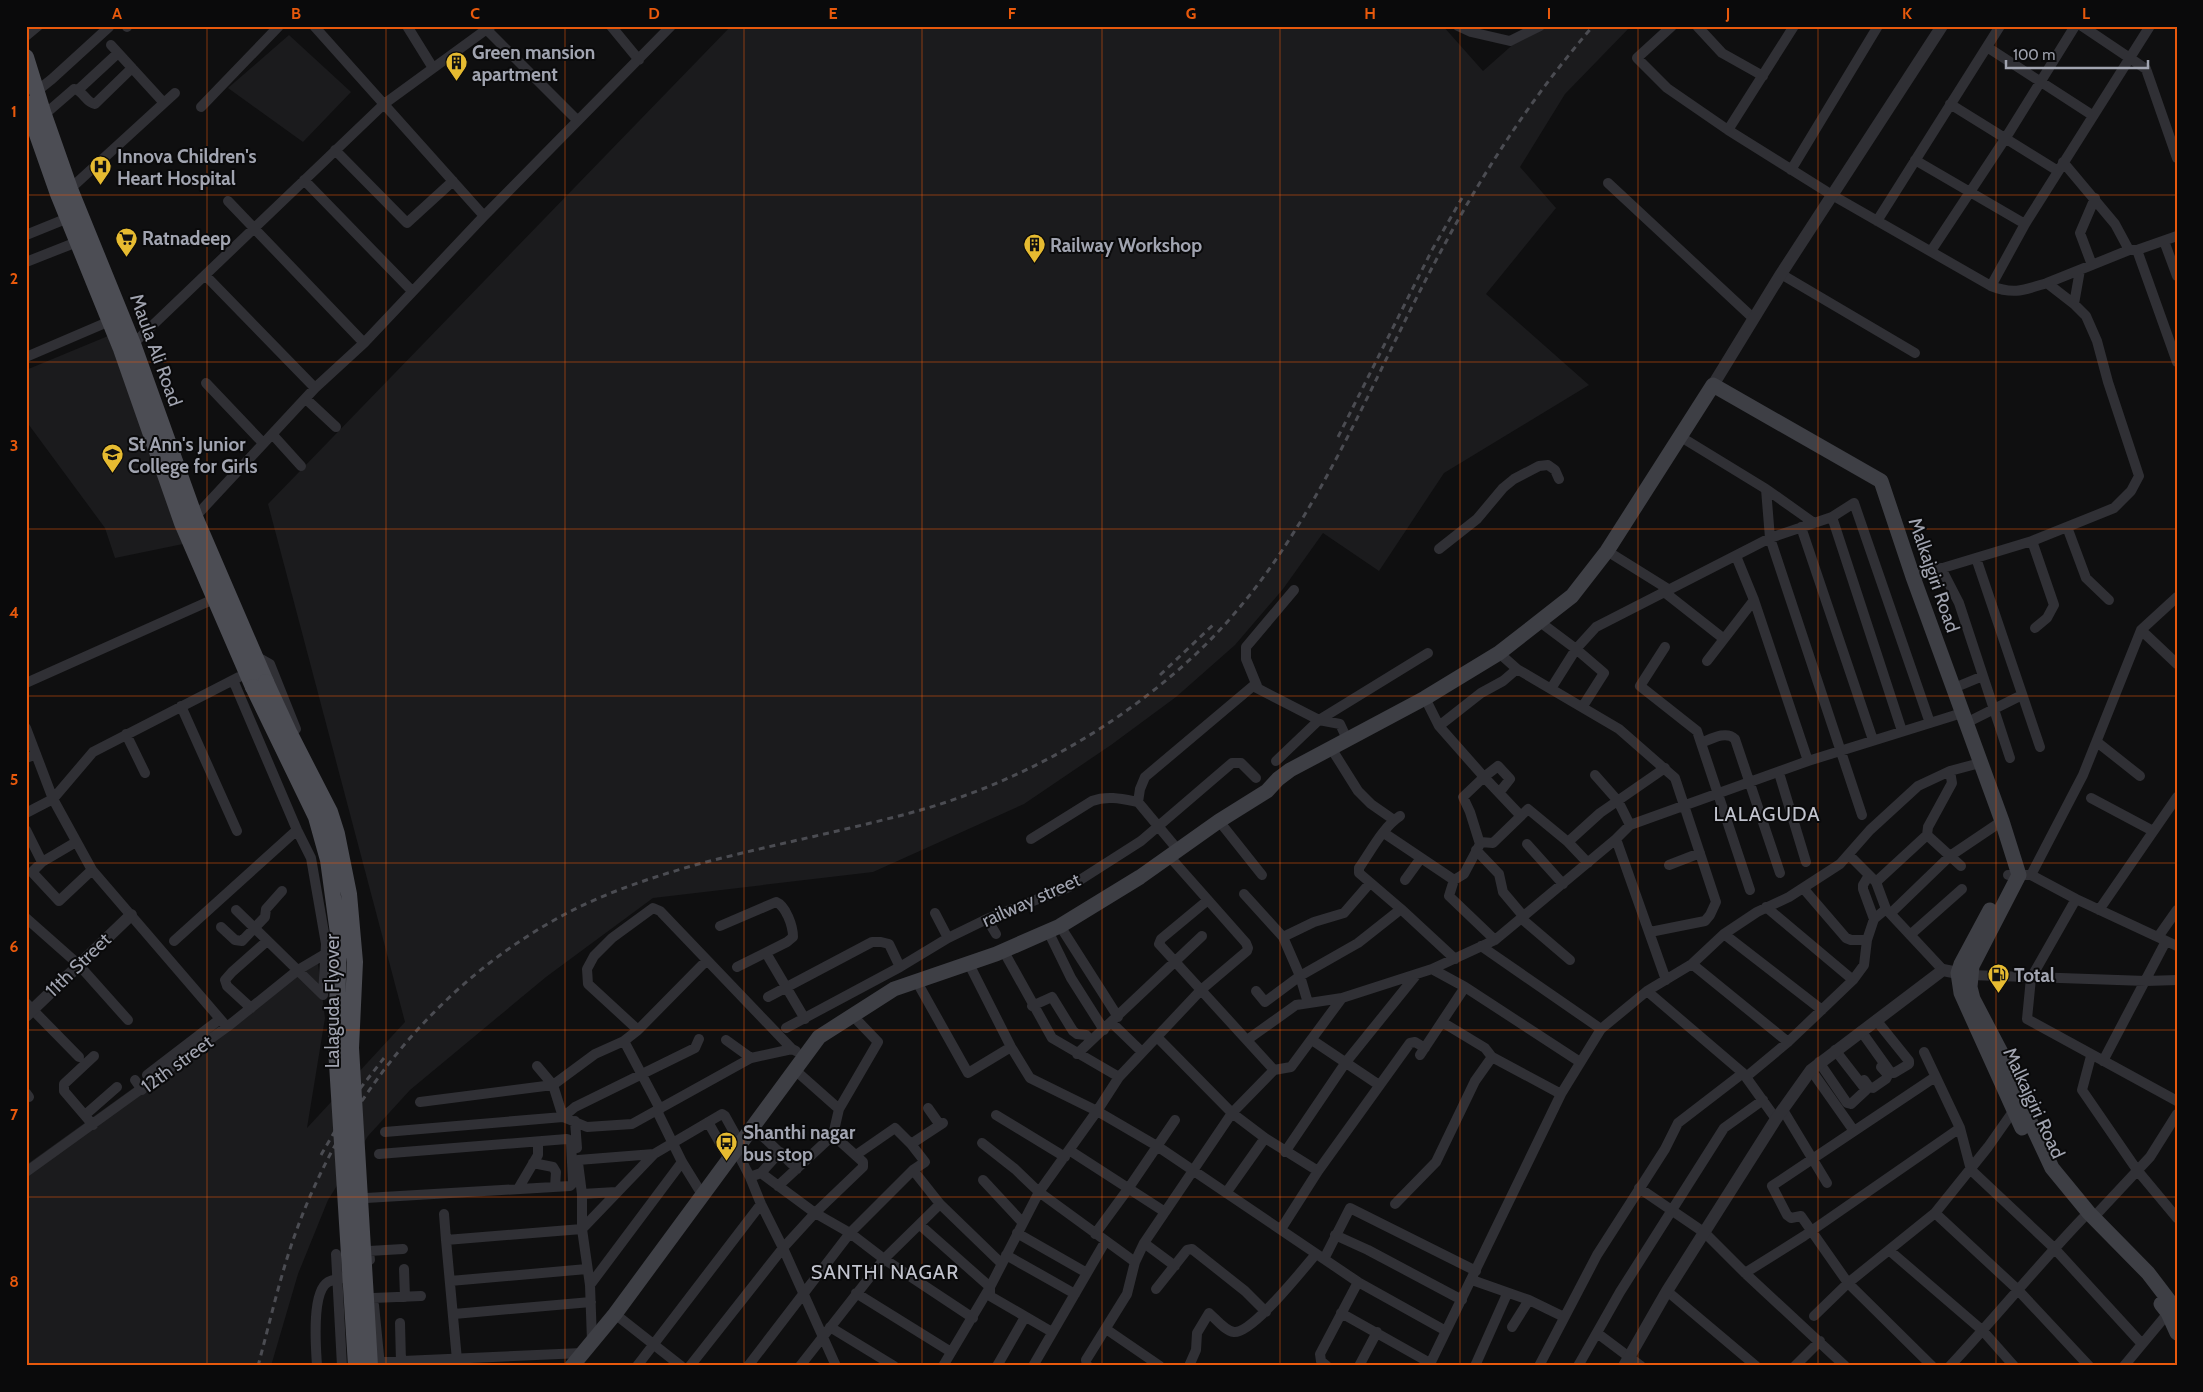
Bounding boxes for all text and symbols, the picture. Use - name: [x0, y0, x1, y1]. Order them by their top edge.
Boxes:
- text: A: [112, 4, 122, 23]
- text: B: [291, 4, 301, 23]
- text: C: [470, 4, 480, 23]
- text: D: [648, 4, 660, 23]
- text: E: [828, 4, 838, 23]
- text: F: [1008, 4, 1017, 23]
- text: G: [1186, 4, 1196, 23]
- text: H: [1364, 4, 1376, 23]
- text: I: [1547, 4, 1551, 23]
- text: J: [1725, 4, 1730, 23]
- text: K: [1902, 4, 1912, 23]
- text: L: [2082, 4, 2090, 23]
- scale bar: [2006, 38, 2148, 70]
- place label: Green mansion apartment: [472, 41, 595, 86]
- text: 100 m: [2013, 46, 2055, 64]
- building icon: Green mansion apartment: [444, 51, 468, 82]
- text: 1: [11, 102, 17, 121]
- place label: Innova Children's Heart Hospital: [117, 145, 257, 190]
- hospital icon: Innova Children's Heart Hospital: [89, 155, 113, 186]
- supermarket icon: Ratnadeep: [114, 226, 138, 257]
- place label: Ratnadeep: [142, 227, 231, 250]
- building icon: Railway Workshop: [1022, 233, 1046, 264]
- place label: Railway Workshop: [1050, 234, 1202, 257]
- text: 2: [10, 269, 18, 288]
- street label: Maula Ali Road: [125, 291, 187, 409]
- place label: St Ann's Junior College for Girls: [128, 433, 258, 478]
- text: 3: [10, 436, 18, 455]
- school or university icon: St Ann's Junior College for Girls: [100, 443, 124, 474]
- street label: Malkajgiri Road: [1904, 515, 1964, 635]
- text: 4: [9, 603, 19, 622]
- text: 5: [10, 770, 18, 789]
- district label: LALAGUDA: [1714, 802, 1821, 826]
- street label: railway street: [978, 868, 1084, 932]
- street label: 11th Street: [40, 928, 116, 1002]
- street label: Lalaguda Flyover: [321, 934, 344, 1068]
- text: 6: [10, 937, 19, 956]
- fuel station icon: Total: [1986, 963, 2010, 994]
- place label: Total: [2014, 964, 2055, 987]
- street label: 12th street: [137, 1030, 218, 1098]
- street label: Malkajgiri Road: [1998, 1044, 2070, 1162]
- text: 7: [10, 1105, 19, 1124]
- place label: Shanthi nagar bus stop: [743, 1121, 856, 1166]
- bus stop icon: Shanthi nagar bus stop: [715, 1131, 739, 1162]
- district label: SANTHI NAGAR: [811, 1260, 959, 1284]
- text: 8: [9, 1272, 19, 1291]

